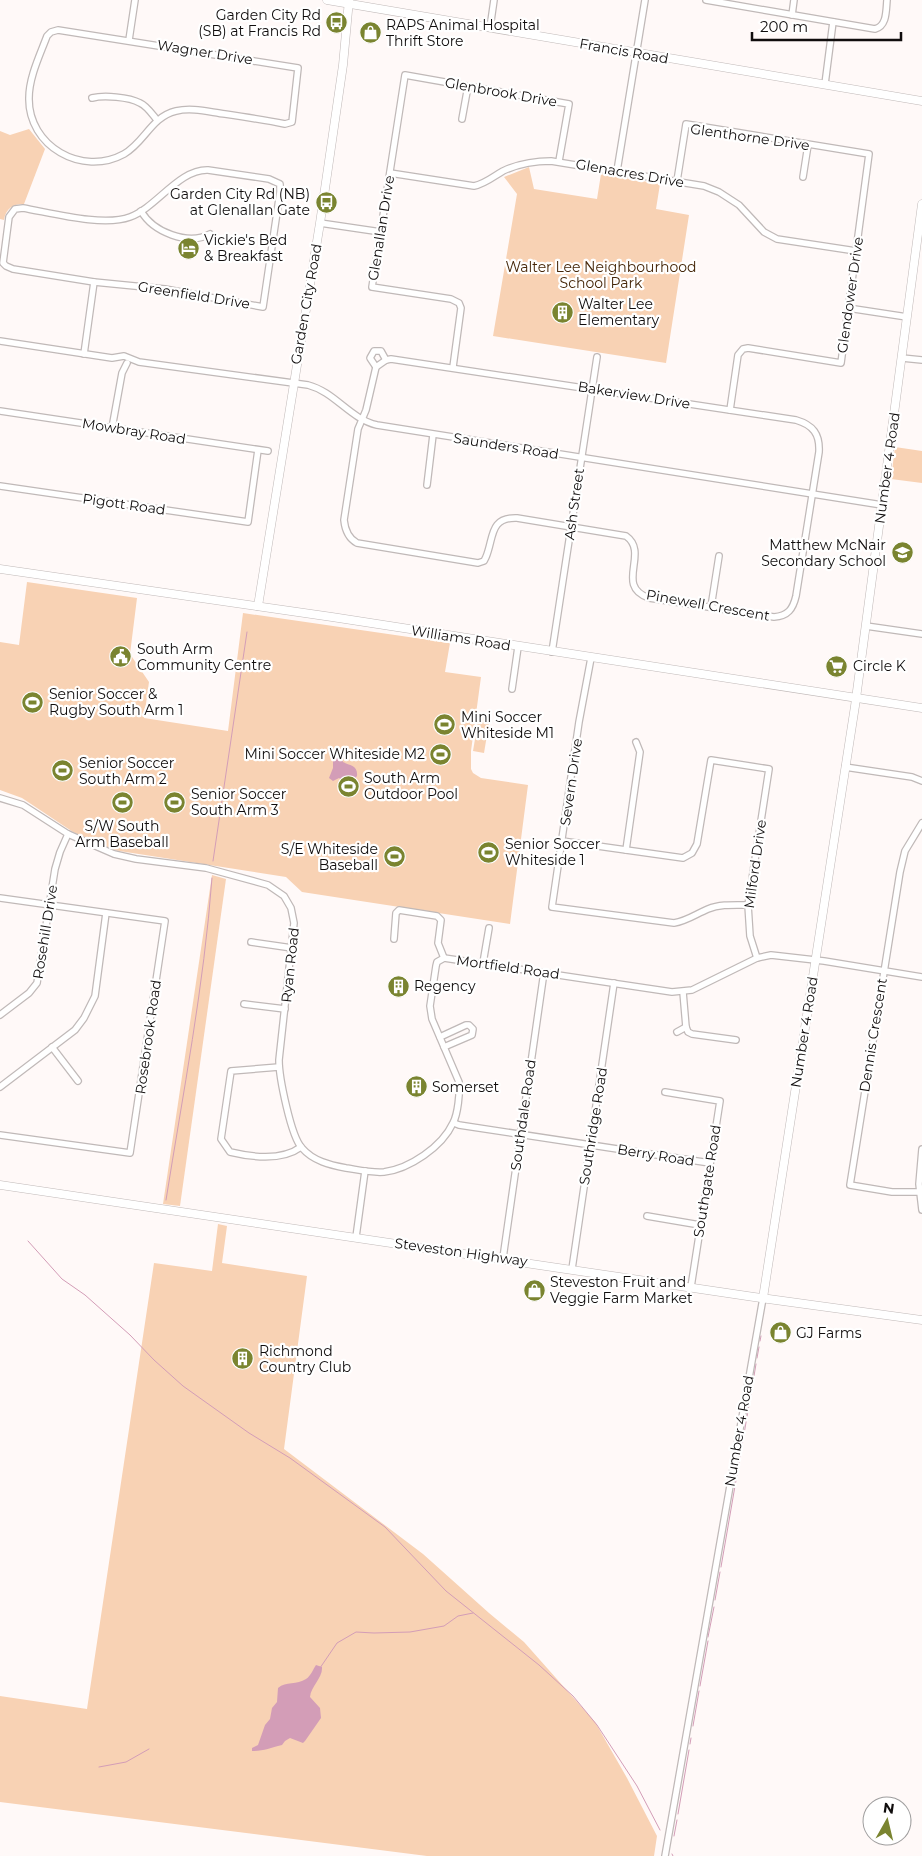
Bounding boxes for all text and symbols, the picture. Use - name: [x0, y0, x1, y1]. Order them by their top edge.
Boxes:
- place label: Garden City Rd (SB) at Francis Rd: [198, 6, 321, 40]
- scale bar: [752, 10, 901, 42]
- bus stop icon: Garden City Rd (SB) at Francis Rd: [325, 11, 349, 35]
- place label: RAPS Animal Hospital Thrift Store: [386, 16, 540, 50]
- text: 200 m: [760, 17, 808, 36]
- shop icon: RAPS Animal Hospital Thrift Store: [358, 21, 382, 45]
- street label: Francis Road: [578, 34, 670, 68]
- street label: Wagner Drive: [156, 36, 254, 68]
- street label: Glenbrook Drive: [443, 73, 559, 111]
- street label: Glenthorne Drive: [689, 120, 811, 154]
- street label: Glenacres Drive: [574, 155, 686, 191]
- street label: Glenallan Drive: [364, 174, 398, 282]
- place label: Garden City Rd (NB) at Glenallan Gate: [170, 185, 310, 219]
- bus stop icon: Garden City Rd (NB) at Glenallan Gate: [314, 190, 338, 214]
- place label: Vickie's Bed & Breakfast: [204, 231, 287, 265]
- hotel icon: Vickie's Bed & Breakfast: [176, 236, 200, 260]
- street label: Glendower Drive: [833, 236, 867, 354]
- street label: Garden City Road: [287, 242, 325, 366]
- park label: Walter Lee Neighbourhood School Park: [506, 258, 696, 292]
- street label: Greenfield Drive: [137, 277, 251, 313]
- place label: Walter Lee Elementary: [578, 295, 660, 329]
- building icon: Walter Lee Elementary: [550, 300, 574, 324]
- street label: Bakerview Drive: [577, 377, 691, 413]
- street label: Number 4 Road: [870, 411, 904, 525]
- street label: Mowbray Road: [81, 414, 187, 448]
- street label: Saunders Road: [452, 429, 560, 463]
- street label: Ash Street: [560, 467, 588, 541]
- street label: Pigott Road: [81, 489, 167, 519]
- place label: Matthew McNair Secondary School: [761, 536, 886, 570]
- school or university icon: Matthew McNair Secondary School: [890, 541, 914, 565]
- street label: Pinewell Crescent: [645, 585, 772, 625]
- street label: Williams Road: [410, 621, 512, 655]
- place label: South Arm Community Centre: [137, 640, 271, 674]
- public building icon: South Arm Community Centre: [109, 645, 133, 669]
- supermarket icon: Circle K: [825, 654, 849, 678]
- place label: Circle K: [853, 657, 906, 675]
- place label: Senior Soccer & Rugby South Arm 1: [49, 685, 183, 719]
- sports icon: Senior Soccer & Rugby South Arm 1: [21, 690, 45, 714]
- place label: Mini Soccer Whiteside M1: [461, 708, 554, 742]
- sports icon: Mini Soccer Whiteside M1: [433, 713, 457, 737]
- street label: Severn Drive: [556, 737, 586, 827]
- sports icon: Mini Soccer Whiteside M2: [429, 742, 453, 766]
- place label: Mini Soccer Whiteside M2: [244, 745, 425, 763]
- place label: Senior Soccer South Arm 2: [79, 754, 175, 788]
- sports icon: Senior Soccer South Arm 2: [51, 759, 75, 783]
- place label: South Arm Outdoor Pool: [364, 769, 458, 803]
- sports icon: South Arm Outdoor Pool: [336, 774, 360, 798]
- place label: Senior Soccer South Arm 3: [191, 785, 287, 819]
- sports icon: Senior Soccer South Arm 3: [163, 790, 187, 814]
- sports icon: S/W South Arm Baseball: [110, 791, 134, 815]
- place label: S/W South Arm Baseball: [75, 817, 169, 851]
- street label: Milford Drive: [740, 818, 770, 910]
- place label: Senior Soccer Whiteside 1: [505, 835, 601, 869]
- place label: S/E Whiteside Baseball: [281, 840, 378, 874]
- sports icon: Senior Soccer Whiteside 1: [477, 840, 501, 864]
- sports icon: S/E Whiteside Baseball: [382, 845, 406, 869]
- street label: Rosehill Drive: [29, 884, 61, 980]
- street label: Ryan Road: [277, 927, 303, 1003]
- street label: Mortfield Road: [455, 951, 561, 983]
- building icon: Regency: [386, 974, 410, 998]
- street label: Number 4 Road: [786, 975, 822, 1089]
- street label: Dennis Crescent: [855, 976, 891, 1093]
- place label: Regency: [414, 977, 476, 995]
- street label: Rosebrook Road: [131, 979, 165, 1095]
- street label: Southdale Road: [506, 1058, 540, 1172]
- street label: Southridge Road: [575, 1066, 611, 1186]
- building icon: Somerset: [404, 1075, 428, 1099]
- place label: Somerset: [432, 1078, 500, 1096]
- street label: Southgate Road: [689, 1123, 725, 1239]
- street label: Berry Road: [616, 1140, 696, 1170]
- street label: Steveston Highway: [393, 1234, 529, 1270]
- place label: Steveston Fruit and Veggie Farm Market: [550, 1273, 693, 1307]
- shop icon: Steveston Fruit and Veggie Farm Market: [522, 1278, 546, 1302]
- shop icon: GJ Farms: [768, 1321, 792, 1345]
- place label: GJ Farms: [796, 1324, 862, 1342]
- place label: Richmond Country Club: [259, 1342, 351, 1376]
- building icon: Richmond Country Club: [231, 1347, 255, 1371]
- street label: Number 4 Road: [720, 1374, 758, 1488]
- north arrow: [862, 1796, 912, 1846]
- text: N: [882, 1798, 896, 1818]

